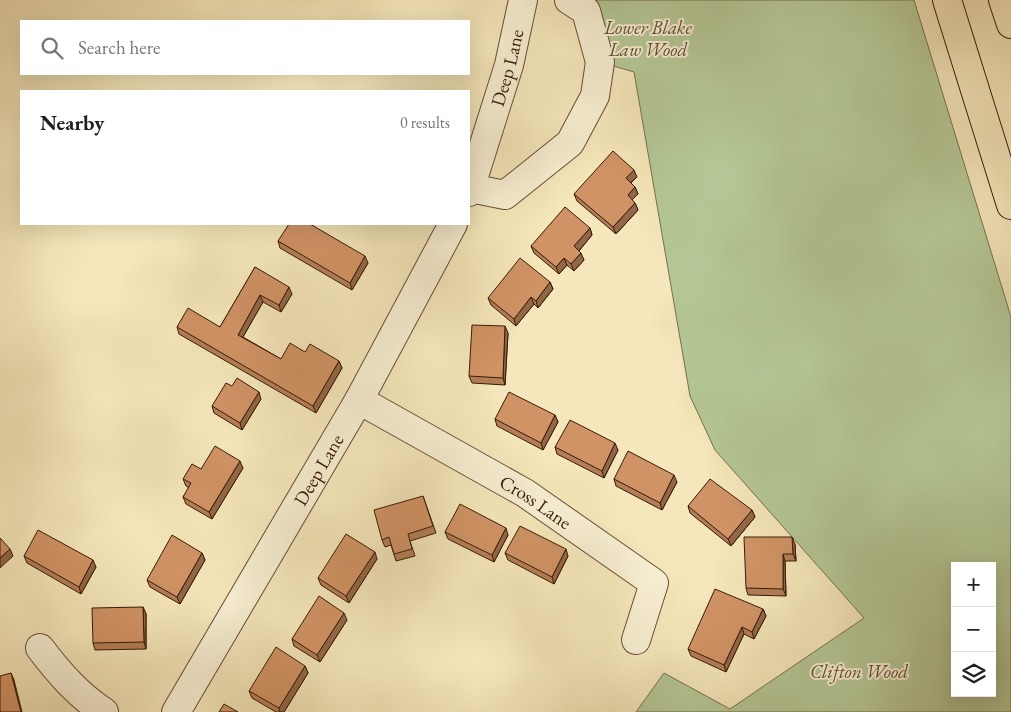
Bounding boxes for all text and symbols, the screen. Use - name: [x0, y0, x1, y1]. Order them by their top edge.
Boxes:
- park label: Lower Blake Law Wood: [603, 15, 693, 62]
- search box: [20, 20, 470, 75]
- street label: Deep Lane: [485, 27, 529, 110]
- icon: search: [38, 34, 66, 62]
- text: Search here: [78, 35, 160, 60]
- text: Nearby: [40, 109, 104, 136]
- text: 0 results: [400, 112, 450, 133]
- street label: Deep Lane: [288, 430, 349, 510]
- street label: Cross Lane: [495, 469, 577, 535]
- map controls: [951, 562, 996, 697]
- button: +: [951, 562, 996, 607]
- button: −: [951, 607, 996, 652]
- button: layers: [951, 652, 996, 697]
- park label: Clifton Wood: [810, 659, 908, 684]

